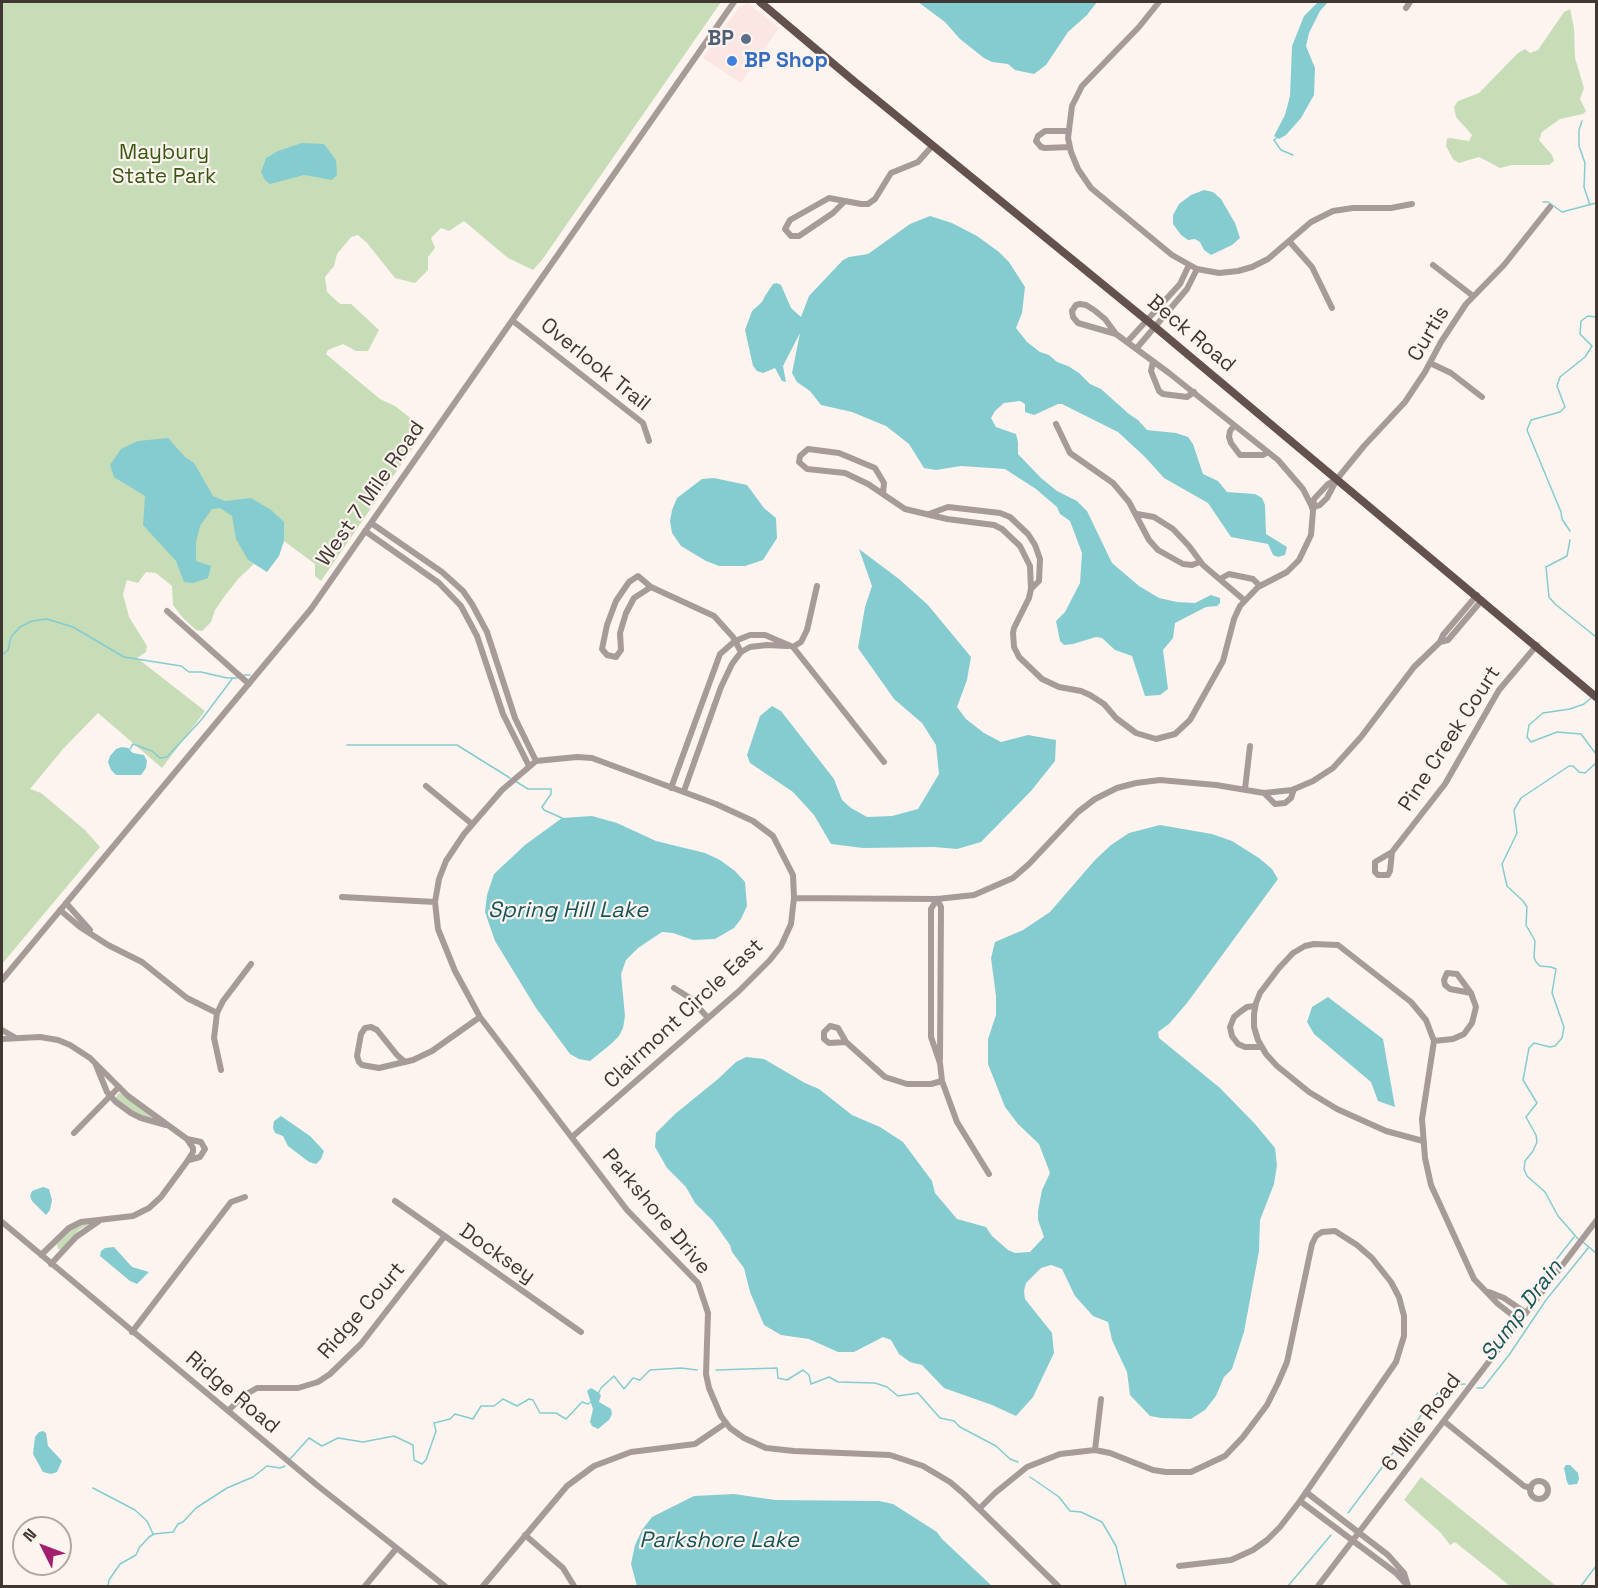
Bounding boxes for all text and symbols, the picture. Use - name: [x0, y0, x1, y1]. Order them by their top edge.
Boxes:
- place label: BP: [707, 26, 734, 52]
- marker: BP: [739, 32, 753, 46]
- place label: BP Shop: [744, 48, 828, 74]
- marker: BP Shop: [725, 54, 739, 68]
- park label: Maybury State Park: [112, 140, 216, 190]
- street label: Beck Road: [1142, 290, 1240, 378]
- street label: Curtis: [1403, 302, 1455, 366]
- street label: Overlook Trail: [535, 313, 655, 417]
- street label: West 7 Mile Road: [312, 417, 430, 571]
- street label: Pine Creek Court: [1394, 662, 1506, 816]
- water label: Spring Hill Lake: [488, 898, 648, 924]
- street label: Clairmont Circle East: [599, 934, 769, 1094]
- street label: Parkshore Drive: [596, 1144, 716, 1280]
- street label: Docksey: [454, 1219, 540, 1289]
- water label: Sump Drain: [1475, 1255, 1569, 1367]
- street label: Ridge Court: [313, 1257, 411, 1365]
- street label: Ridge Road: [180, 1346, 284, 1440]
- street label: 6 Mile Road: [1377, 1369, 1467, 1477]
- north arrow: [12, 1516, 72, 1576]
- text: N: [18, 1524, 41, 1546]
- water label: Parkshore Lake: [639, 1528, 799, 1554]

